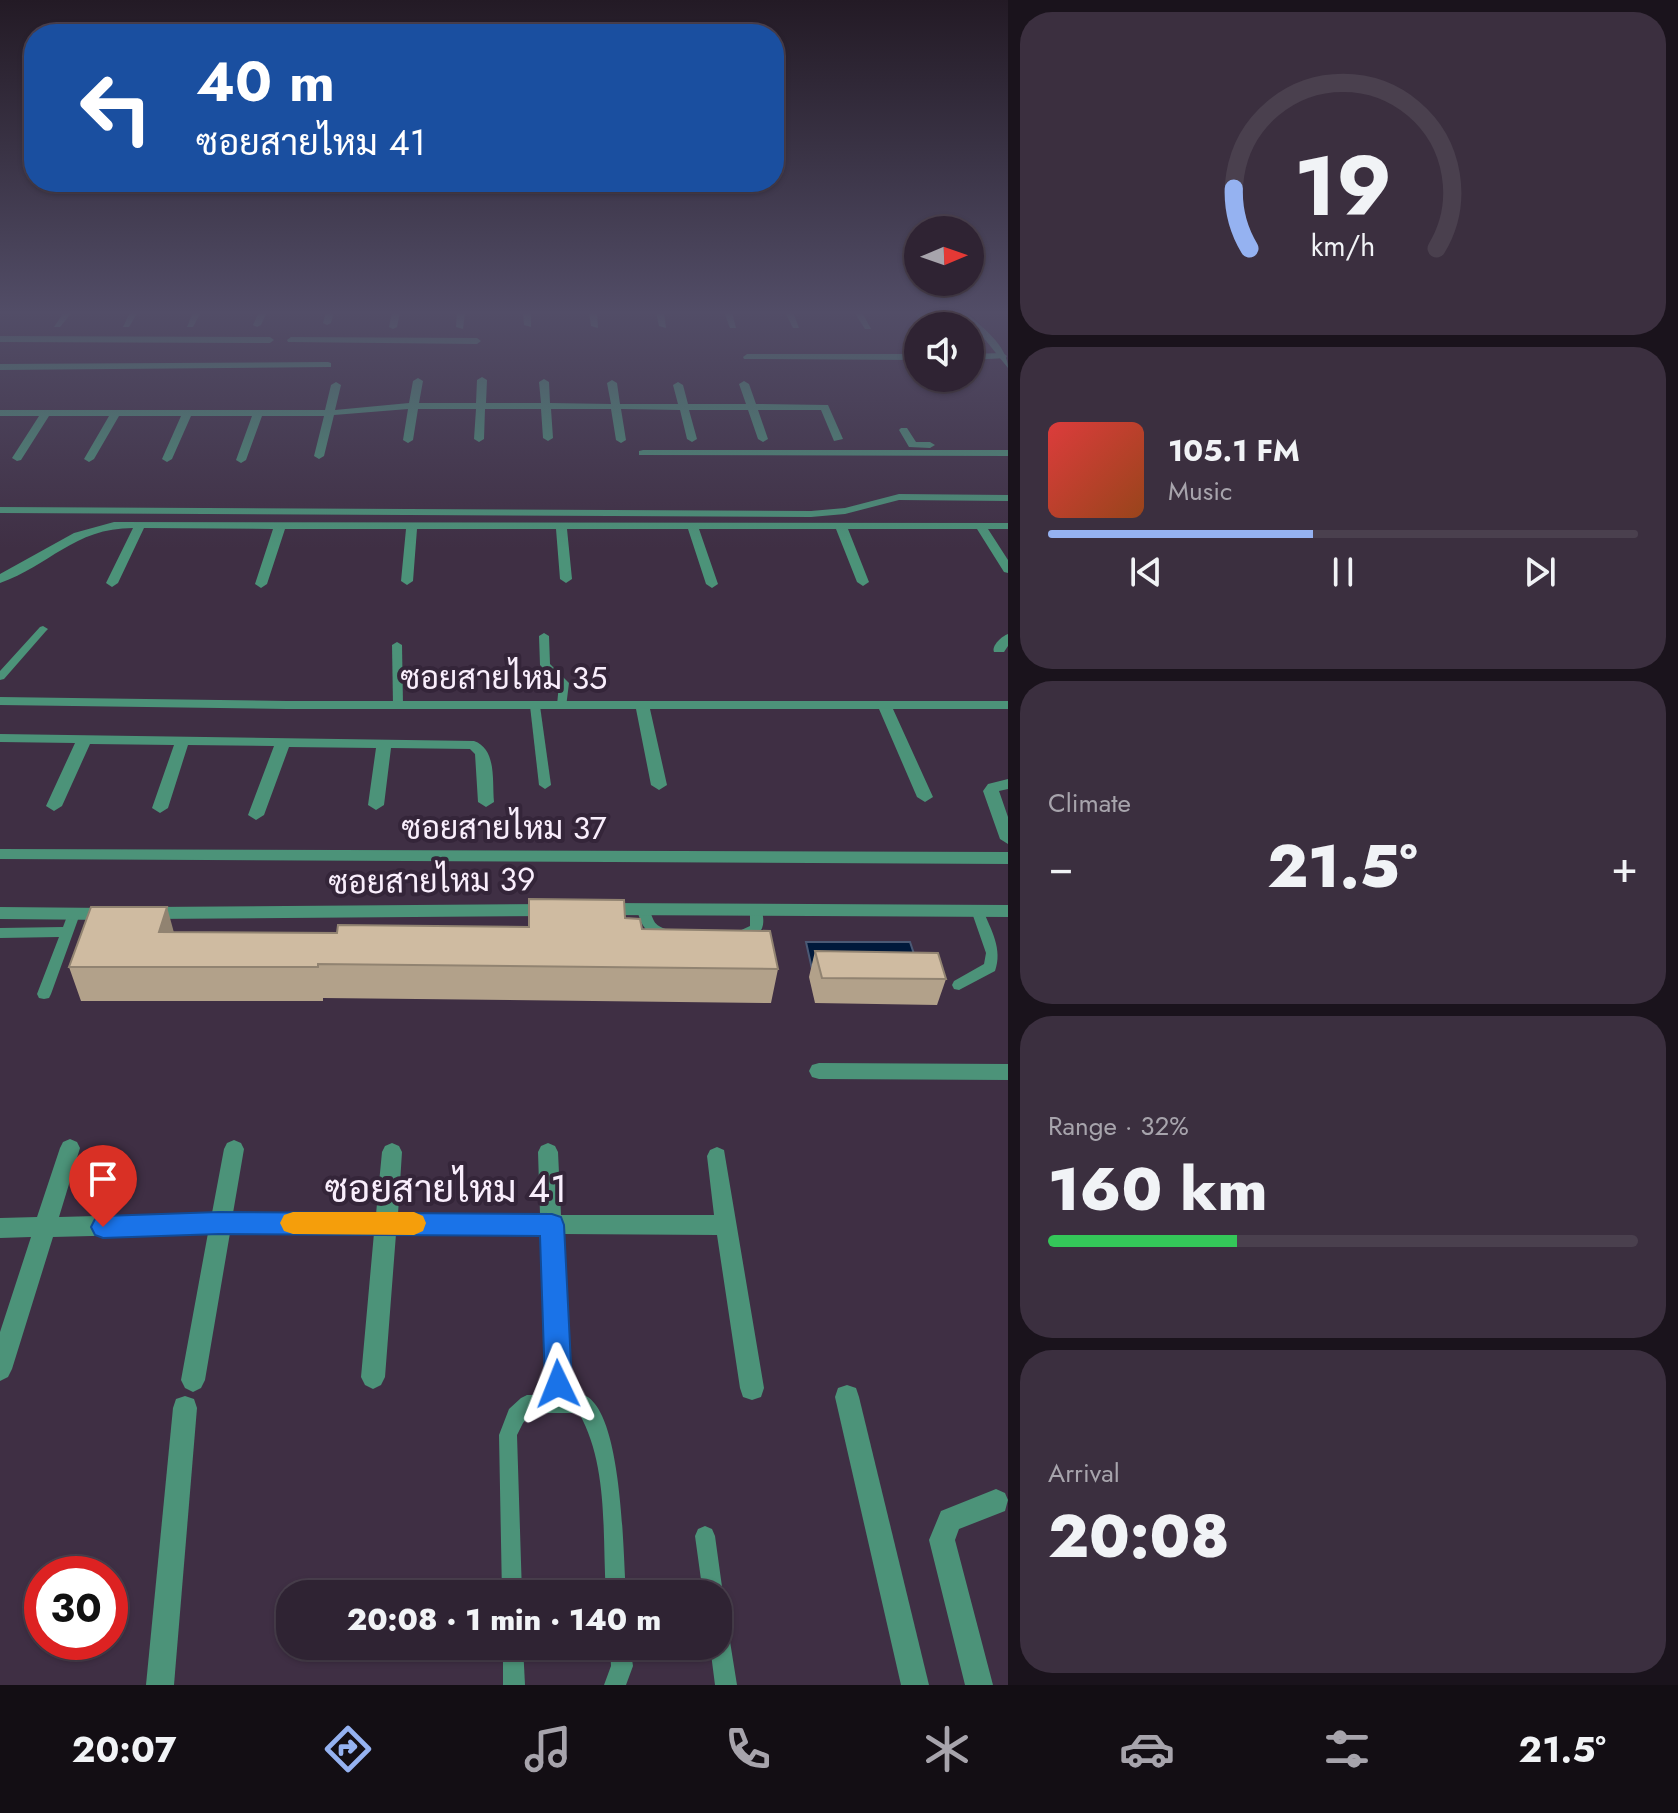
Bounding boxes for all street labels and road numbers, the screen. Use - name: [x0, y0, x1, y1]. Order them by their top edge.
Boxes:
- street label: ซอยสายไหม 35: [401, 655, 607, 701]
- street label: ซอยสายไหม 37: [401, 805, 607, 851]
- street label: ซอยสายไหม 39: [328, 856, 536, 906]
- street label: ซอยสายไหม 41: [325, 1161, 567, 1216]

